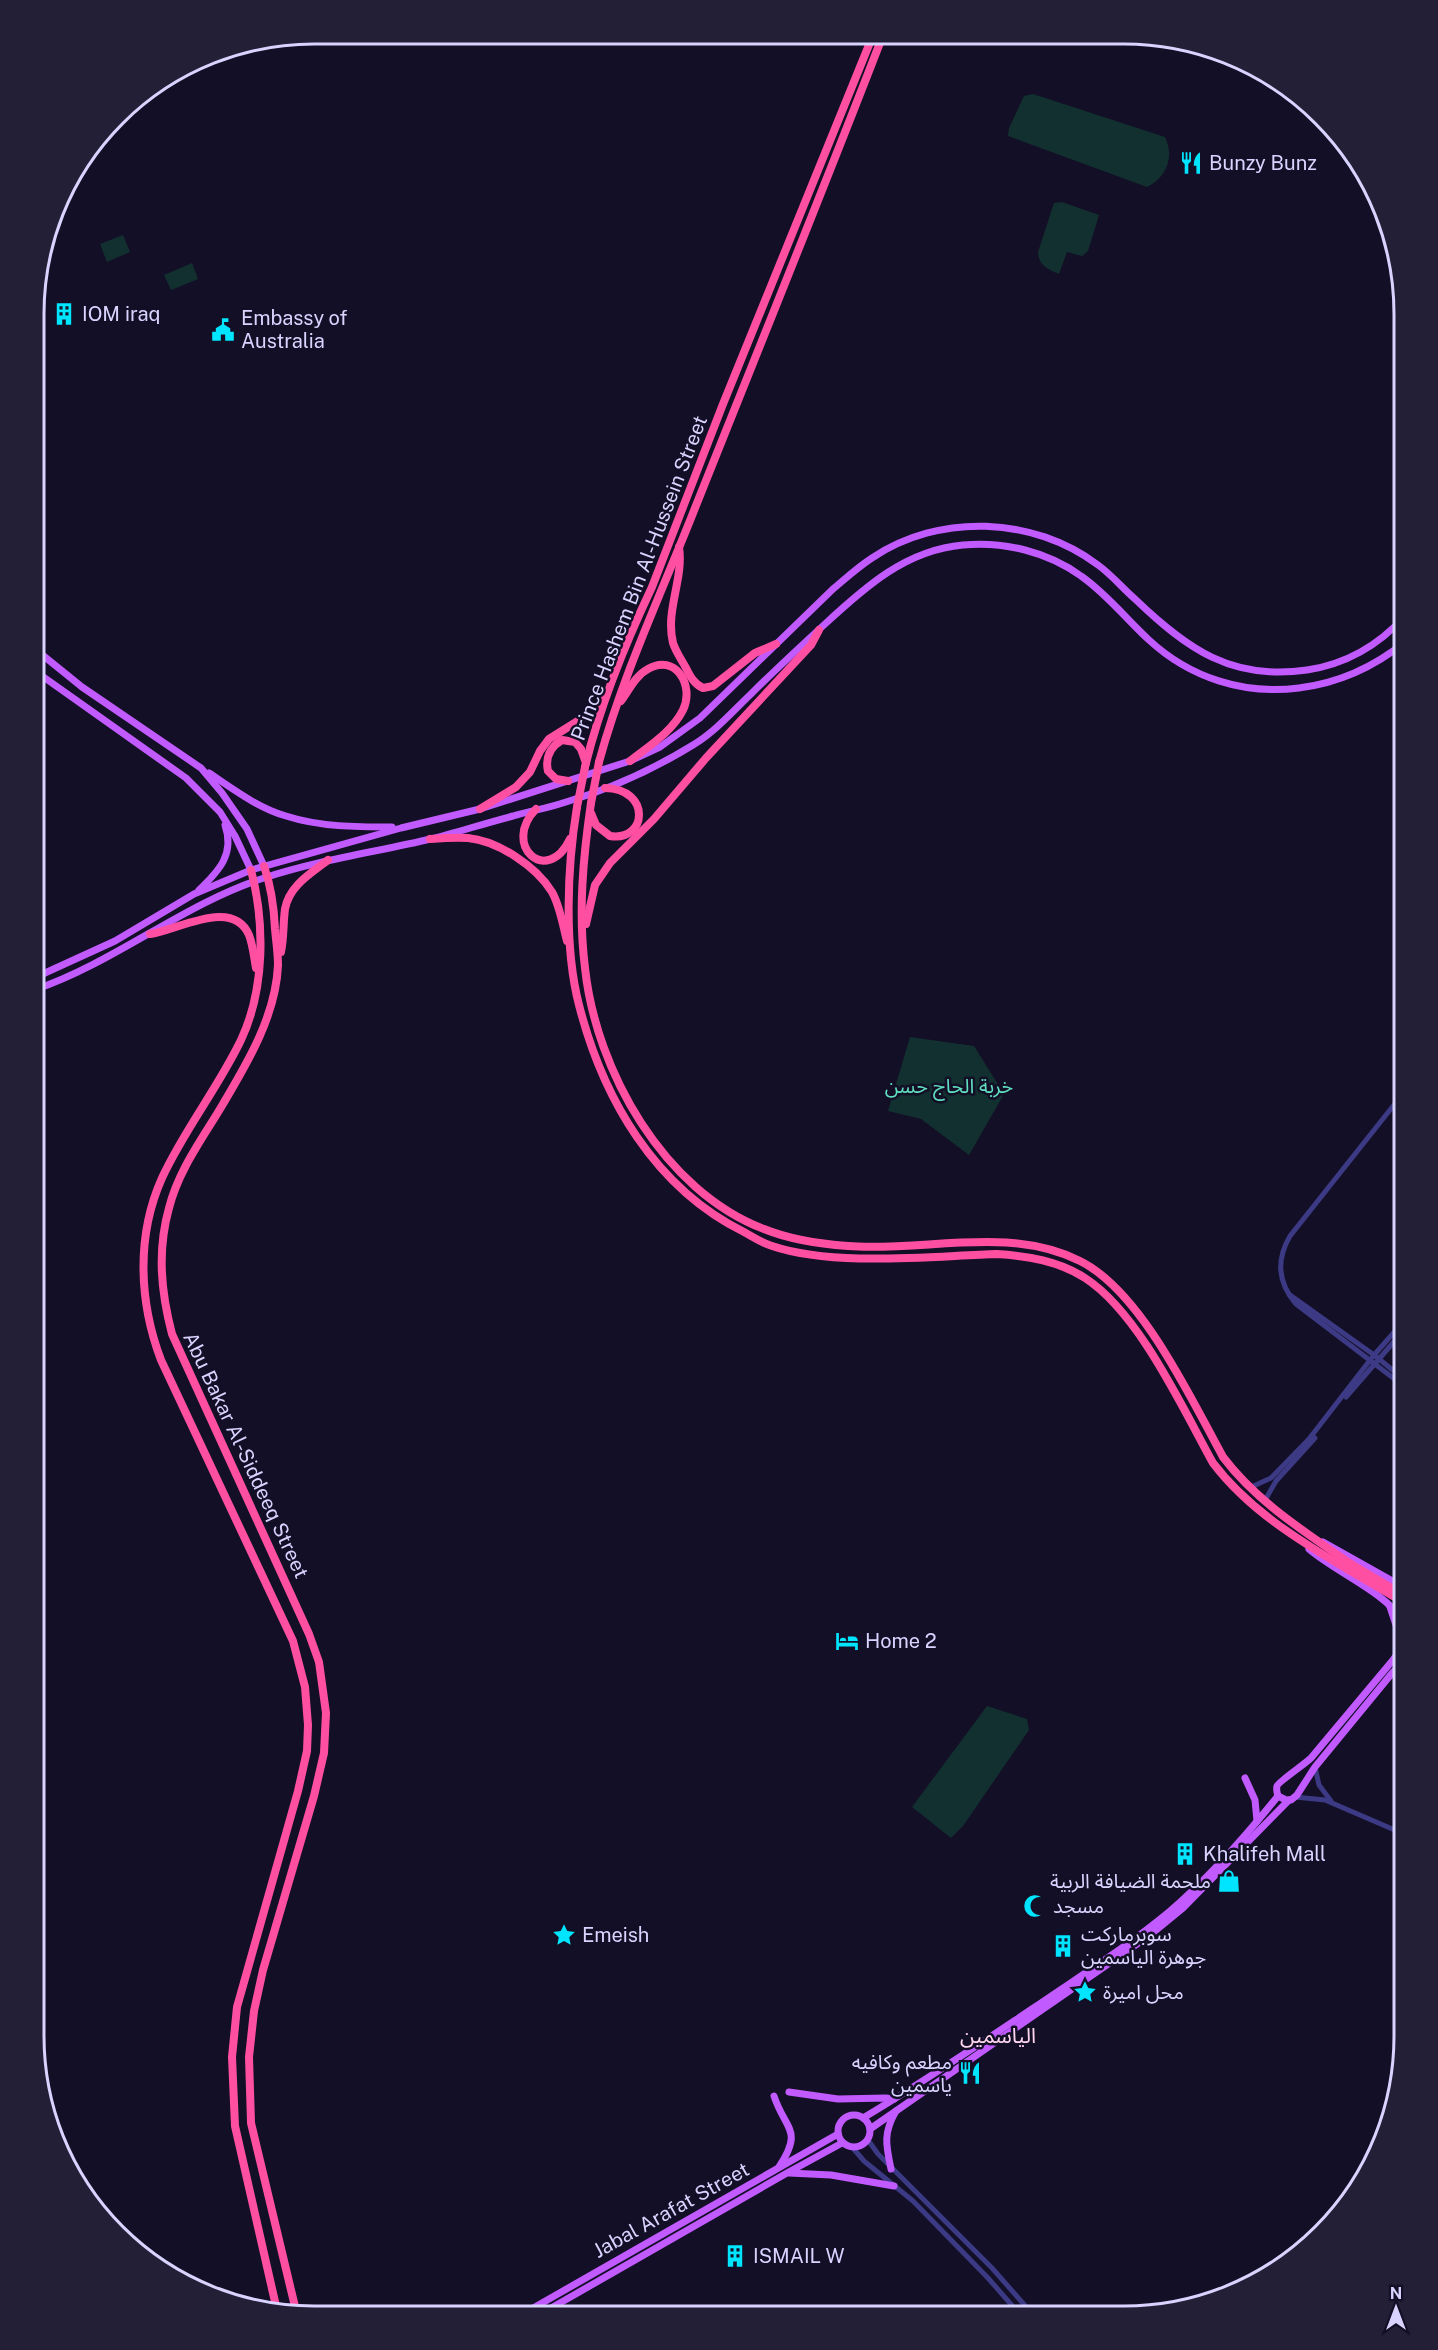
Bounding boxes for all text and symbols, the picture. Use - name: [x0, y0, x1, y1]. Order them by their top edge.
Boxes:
- restaurant icon: Bunzy Bunz: [1178, 150, 1204, 176]
- place label: Bunzy Bunz: [1209, 151, 1317, 175]
- building icon: IOM iraq: [51, 301, 77, 327]
- place label: IOM iraq: [82, 302, 160, 326]
- place label: Embassy of Australia: [241, 306, 348, 353]
- public building icon: Embassy of Australia: [210, 317, 236, 343]
- street label: Prince Hashem Bin Al-Hussein Street: [566, 412, 712, 744]
- park label: خربة الحاج حسن: [885, 1074, 1013, 1101]
- street label: Abu Bakar Al-Siddeeq Street: [178, 1328, 314, 1582]
- hotel icon: Home 2: [834, 1628, 860, 1654]
- place label: Home 2: [865, 1629, 937, 1653]
- building icon: Khalifeh Mall: [1172, 1841, 1198, 1867]
- place label: Khalifeh Mall: [1203, 1842, 1326, 1866]
- shop icon: ملحمة الضيافة الربية: [1216, 1868, 1242, 1894]
- place label: ملحمة الضيافة الربية: [1050, 1869, 1211, 1893]
- mosque icon: مسجد: [1022, 1893, 1048, 1919]
- place label: مسجد: [1053, 1894, 1104, 1918]
- place icon: Emeish: [551, 1922, 577, 1948]
- place label: سوبرماركت جوهرة الياسمين: [1081, 1922, 1206, 1969]
- place label: Emeish: [582, 1923, 649, 1947]
- building icon: سوبرماركت جوهرة الياسمين: [1050, 1933, 1076, 1959]
- place icon: محل اميرة: [1072, 1979, 1098, 2005]
- place label: محل اميرة: [1103, 1980, 1184, 2004]
- district label: الياسمين: [960, 2023, 1036, 2048]
- place label: مطعم وكافيه ياسمين: [852, 2050, 952, 2097]
- restaurant icon: مطعم وكافيه ياسمين: [957, 2060, 983, 2086]
- street label: Jabal Arafat Street: [589, 2157, 753, 2263]
- building icon: ISMAIL W: [722, 2243, 748, 2269]
- place label: ISMAIL W: [753, 2244, 845, 2268]
- north arrow: [1366, 2278, 1426, 2338]
- text: N: [1390, 2284, 1402, 2303]

